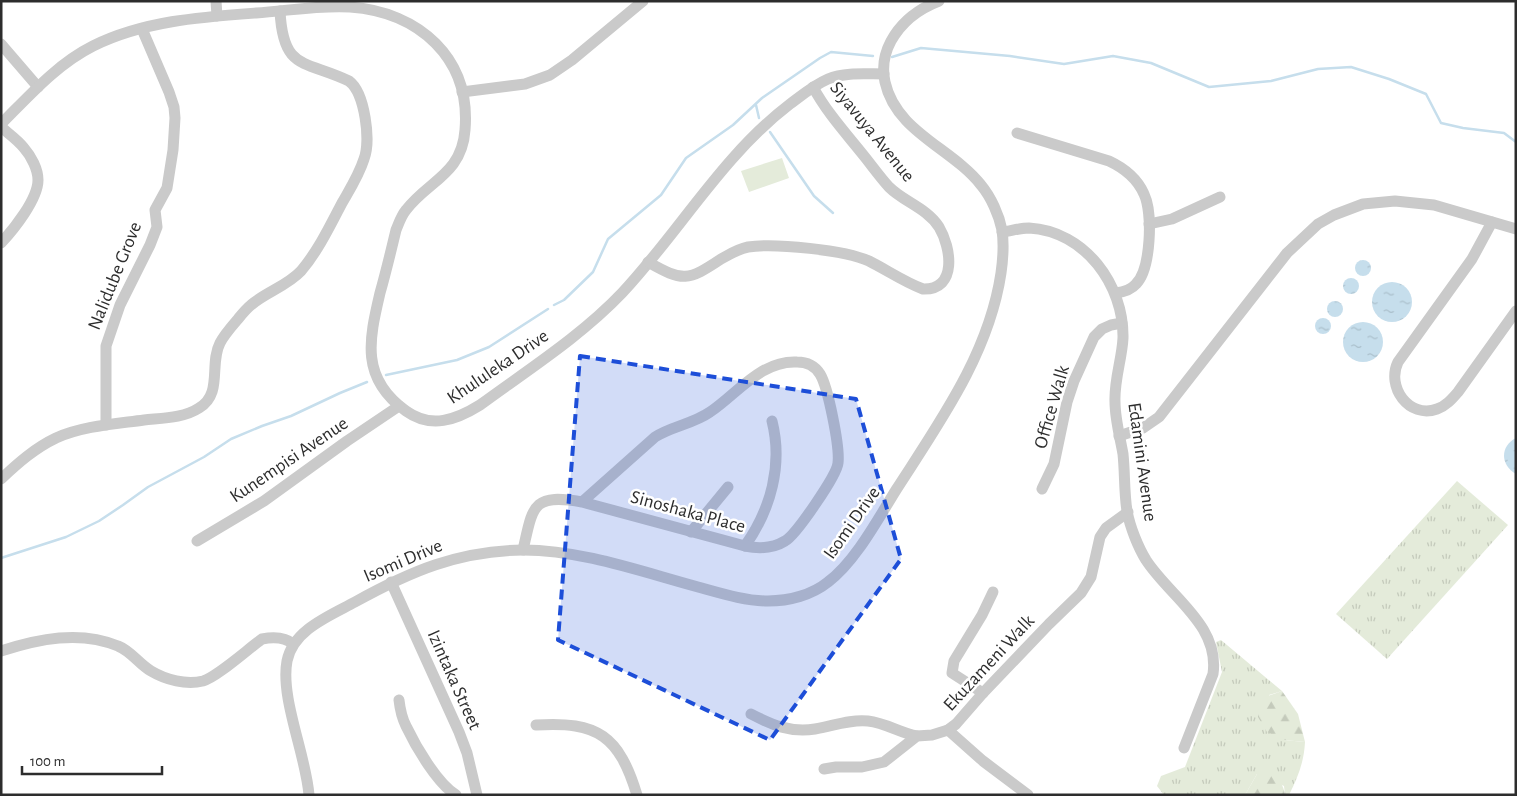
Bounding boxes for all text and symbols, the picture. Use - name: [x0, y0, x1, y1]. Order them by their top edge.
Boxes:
- street label: Siyavuya Avenue: [826, 78, 918, 186]
- street label: Nalidube Grove: [85, 219, 145, 333]
- street label: Khululeka Drive: [444, 326, 552, 408]
- street label: Office Walk: [1031, 363, 1073, 451]
- street label: Edamini Avenue: [1124, 401, 1160, 523]
- street label: Kunempisi Avenue: [227, 414, 351, 506]
- street label: Isomi Drive: [820, 483, 884, 563]
- street label: Sinoshaka Place: [629, 488, 747, 536]
- street label: Isomi Drive: [361, 536, 445, 586]
- street label: Ekuzameni Walk: [940, 611, 1038, 715]
- street label: Izintaka Street: [424, 627, 484, 733]
- scale bar: [22, 744, 162, 776]
- text: 100 m: [30, 754, 65, 769]

